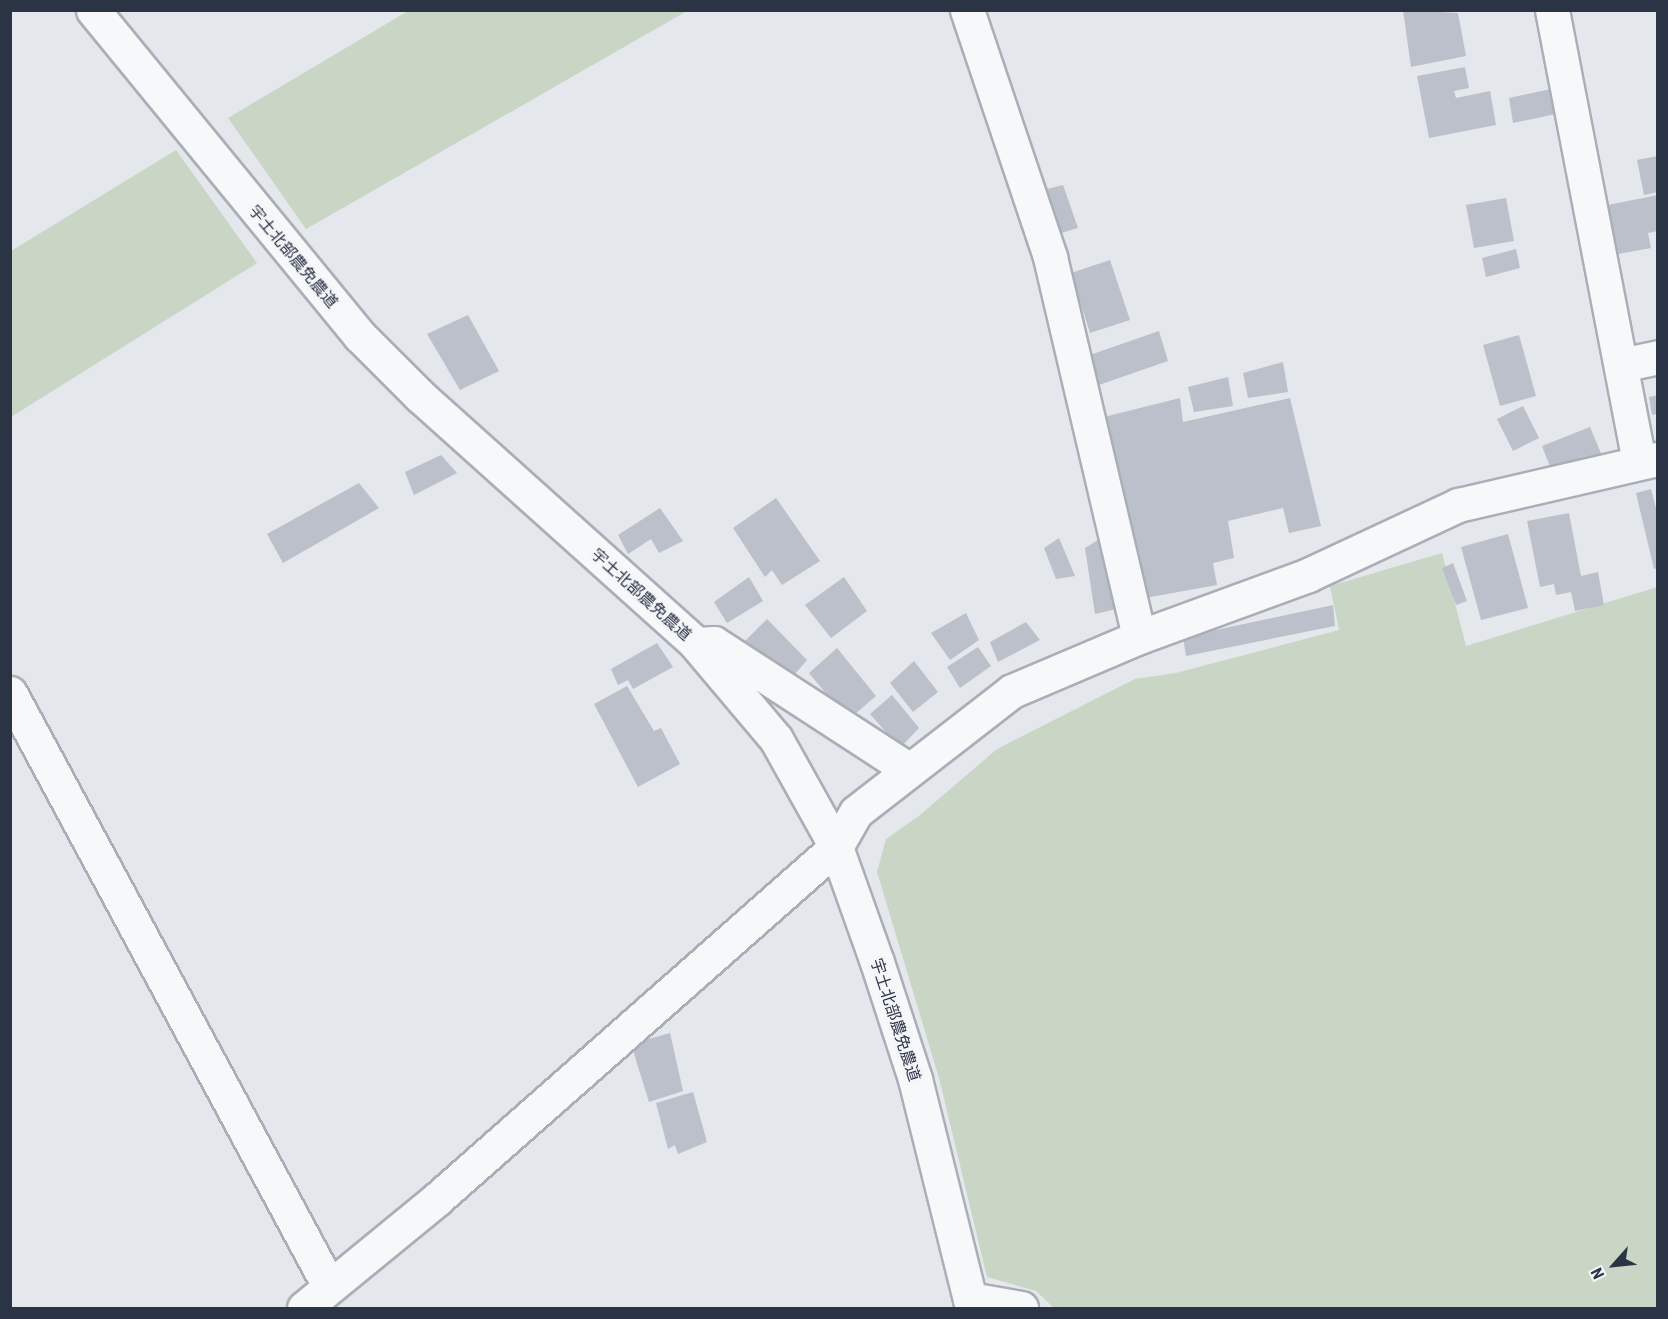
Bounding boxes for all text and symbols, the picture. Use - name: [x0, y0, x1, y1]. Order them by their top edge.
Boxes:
- street label: 宇土北部農免農道: [245, 202, 341, 312]
- street label: 宇土北部農免農道: [587, 545, 695, 645]
- street label: 宇土北部農免農道: [866, 956, 924, 1084]
- north arrow: [1584, 1235, 1644, 1295]
- text: N: [1587, 1265, 1608, 1282]

